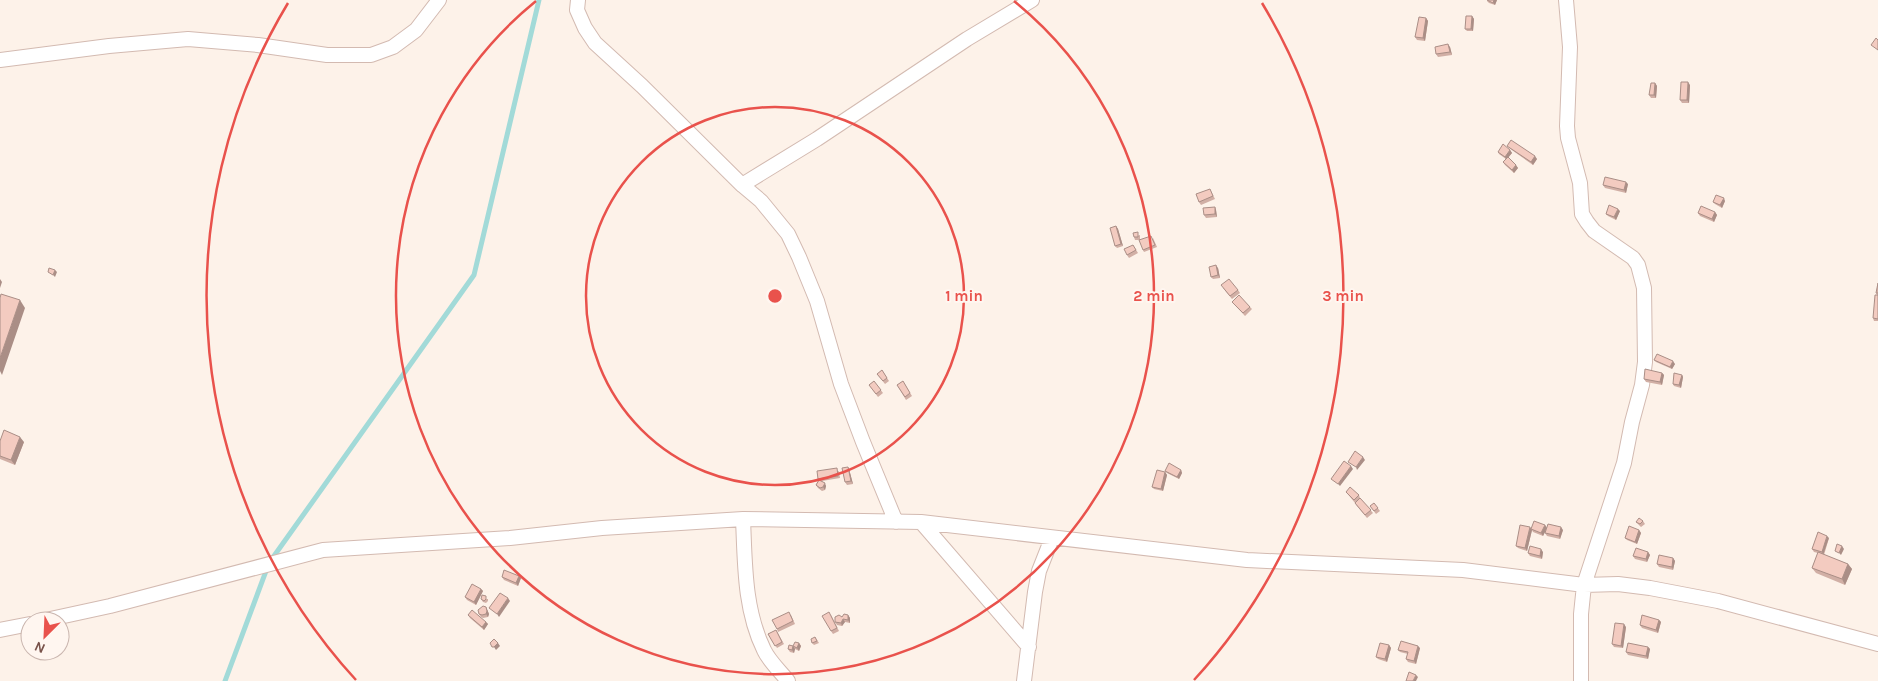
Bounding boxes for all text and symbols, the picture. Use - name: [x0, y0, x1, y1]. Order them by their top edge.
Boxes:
- centre of rings: [766, 287, 784, 305]
- text: 1 min: [945, 287, 983, 305]
- text: 2 min: [1133, 287, 1175, 305]
- text: 3 min: [1322, 287, 1364, 305]
- north arrow: [20, 611, 70, 661]
- text: N: [32, 638, 48, 657]

